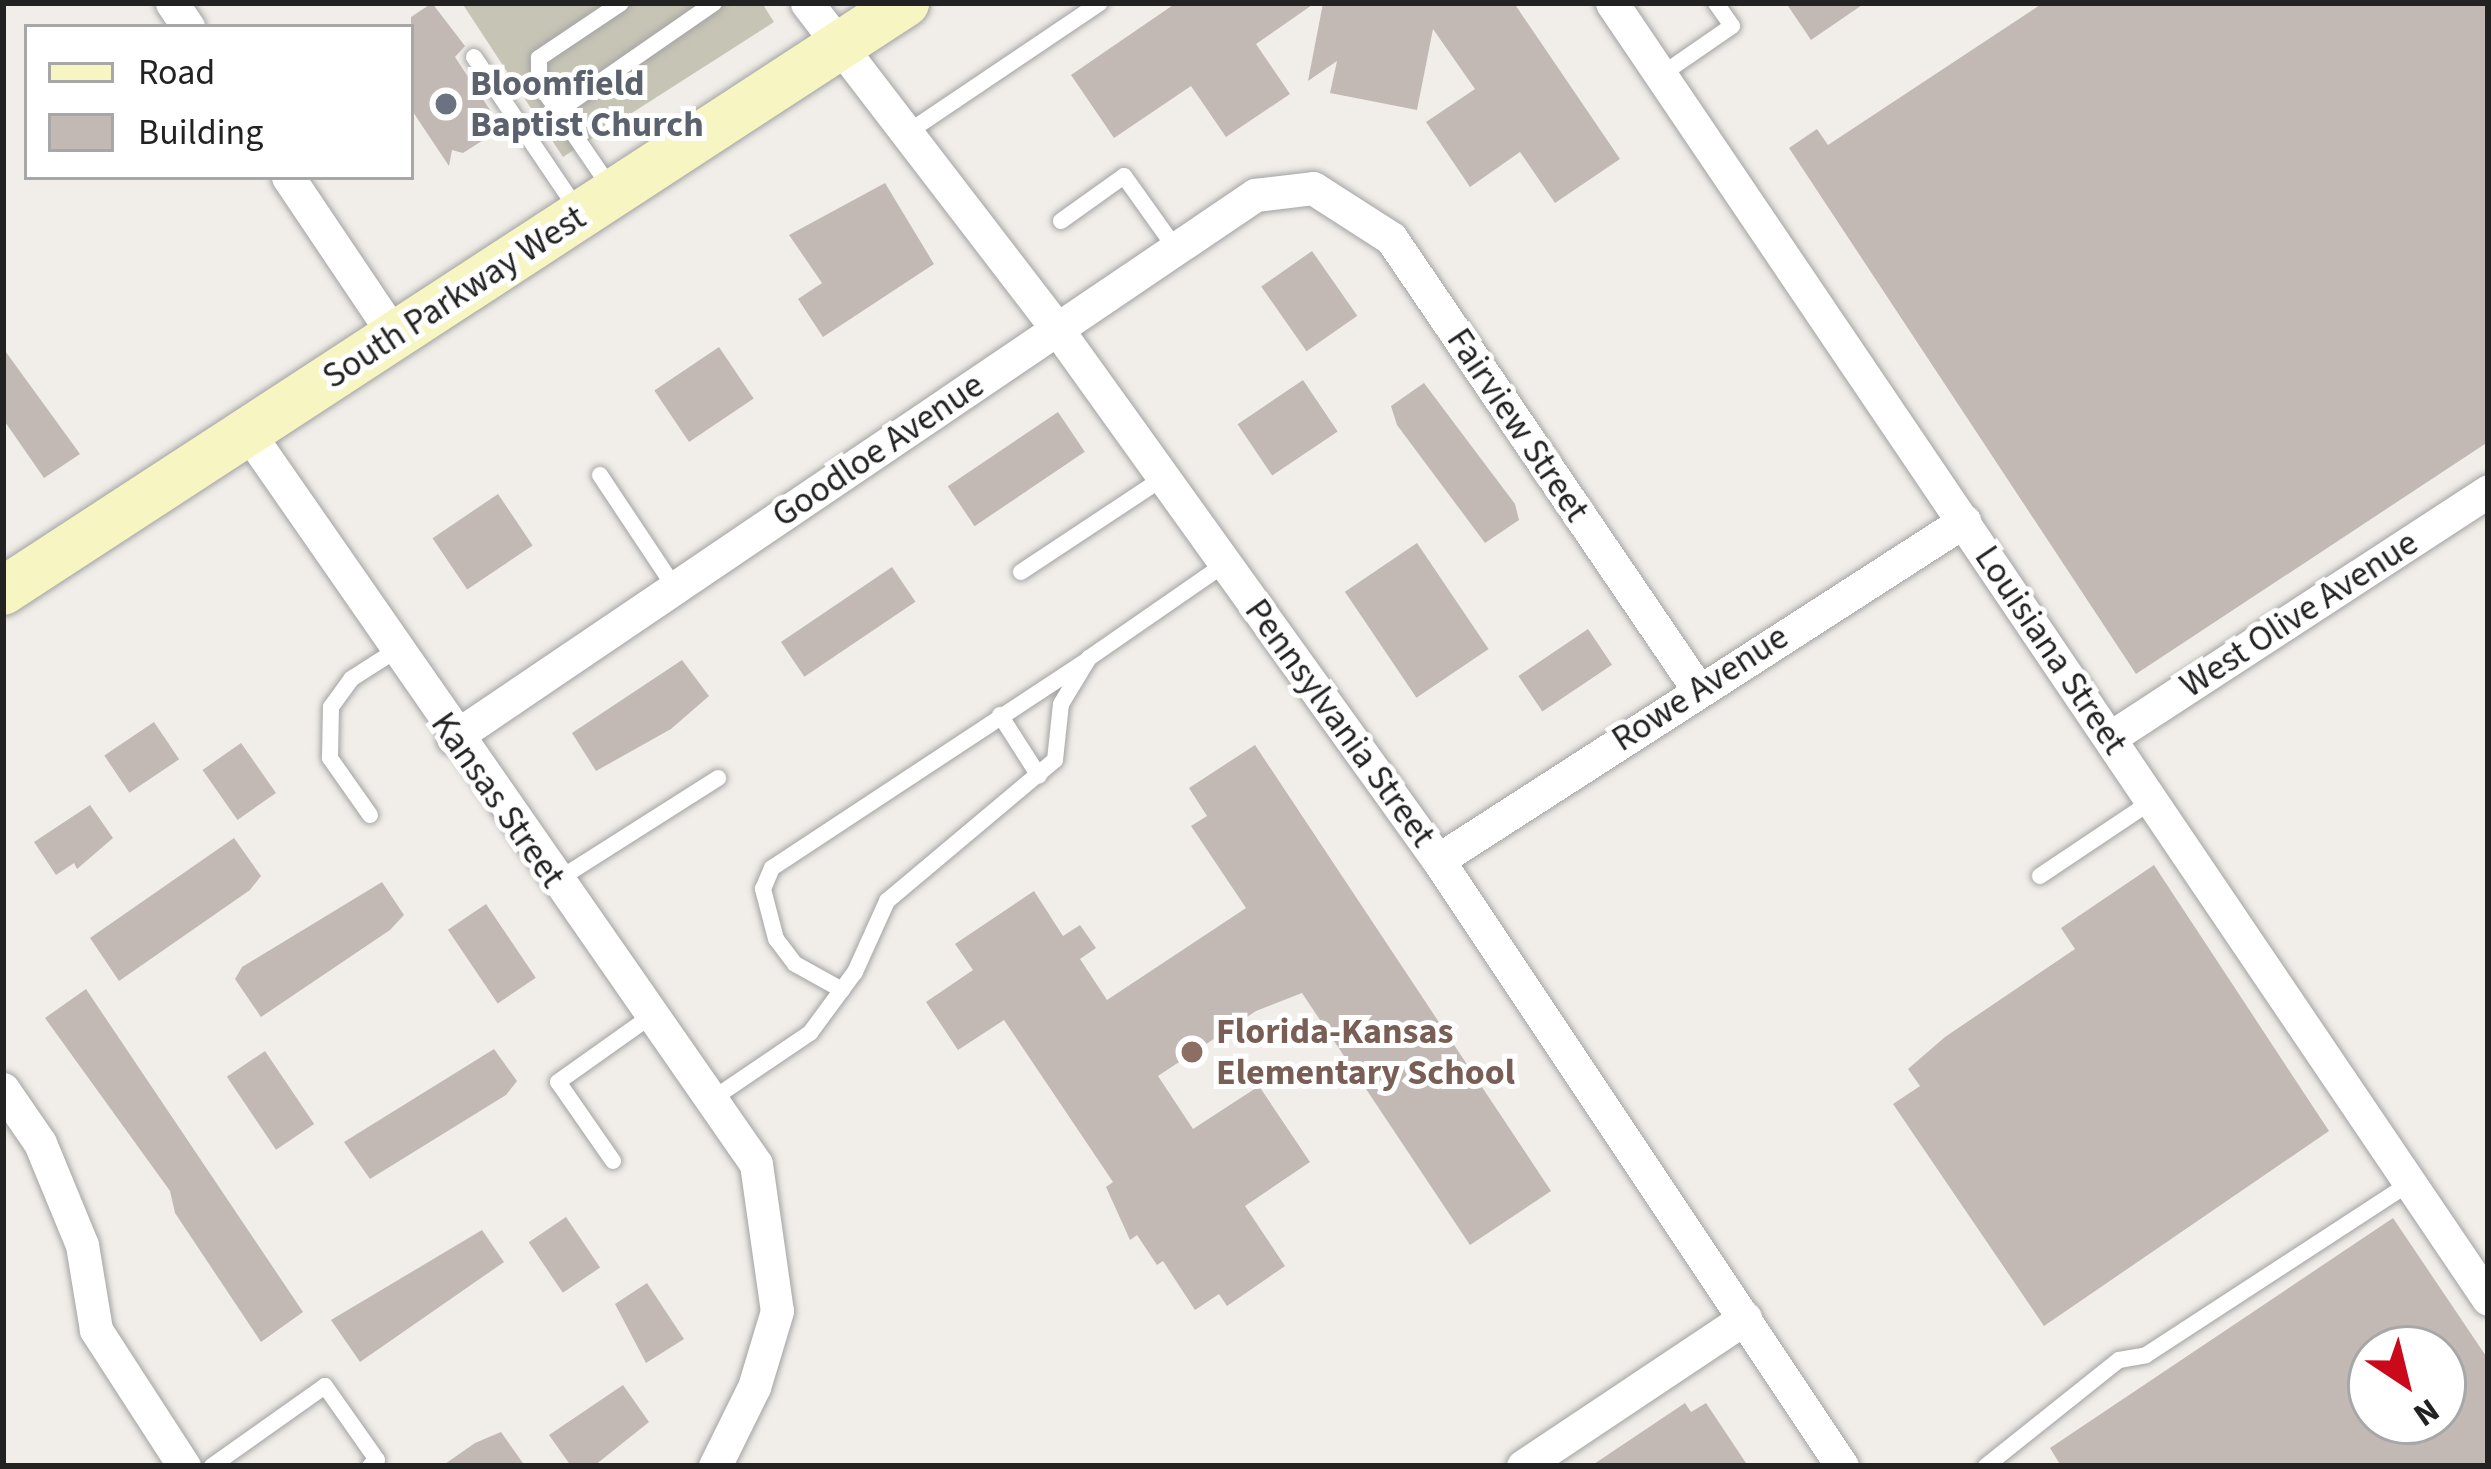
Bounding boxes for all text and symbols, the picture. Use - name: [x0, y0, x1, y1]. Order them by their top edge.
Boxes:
- legend: [24, 24, 414, 180]
- text: Road: [138, 47, 215, 98]
- place label: Bloomfield Baptist Church: [470, 61, 704, 146]
- marker: Bloomfield Baptist Church: [433, 91, 459, 117]
- text: Building: [138, 107, 263, 158]
- street label: South Parkway West: [314, 196, 594, 398]
- street label: Fairview Street: [1437, 320, 1599, 530]
- street label: Goodloe Avenue: [764, 363, 992, 537]
- street label: West Olive Avenue: [2172, 521, 2426, 707]
- street label: Louisiana Street: [1965, 537, 2137, 763]
- street label: Pennsylvania Street: [1235, 591, 1445, 855]
- street label: Rowe Avenue: [1604, 615, 1796, 761]
- street label: Kansas Street: [422, 704, 574, 896]
- place label: Florida-Kansas Elementary School: [1216, 1009, 1515, 1094]
- marker: Florida-Kansas Elementary School: [1179, 1039, 1205, 1065]
- north arrow: [2347, 1325, 2467, 1445]
- text: N: [2404, 1387, 2449, 1438]

